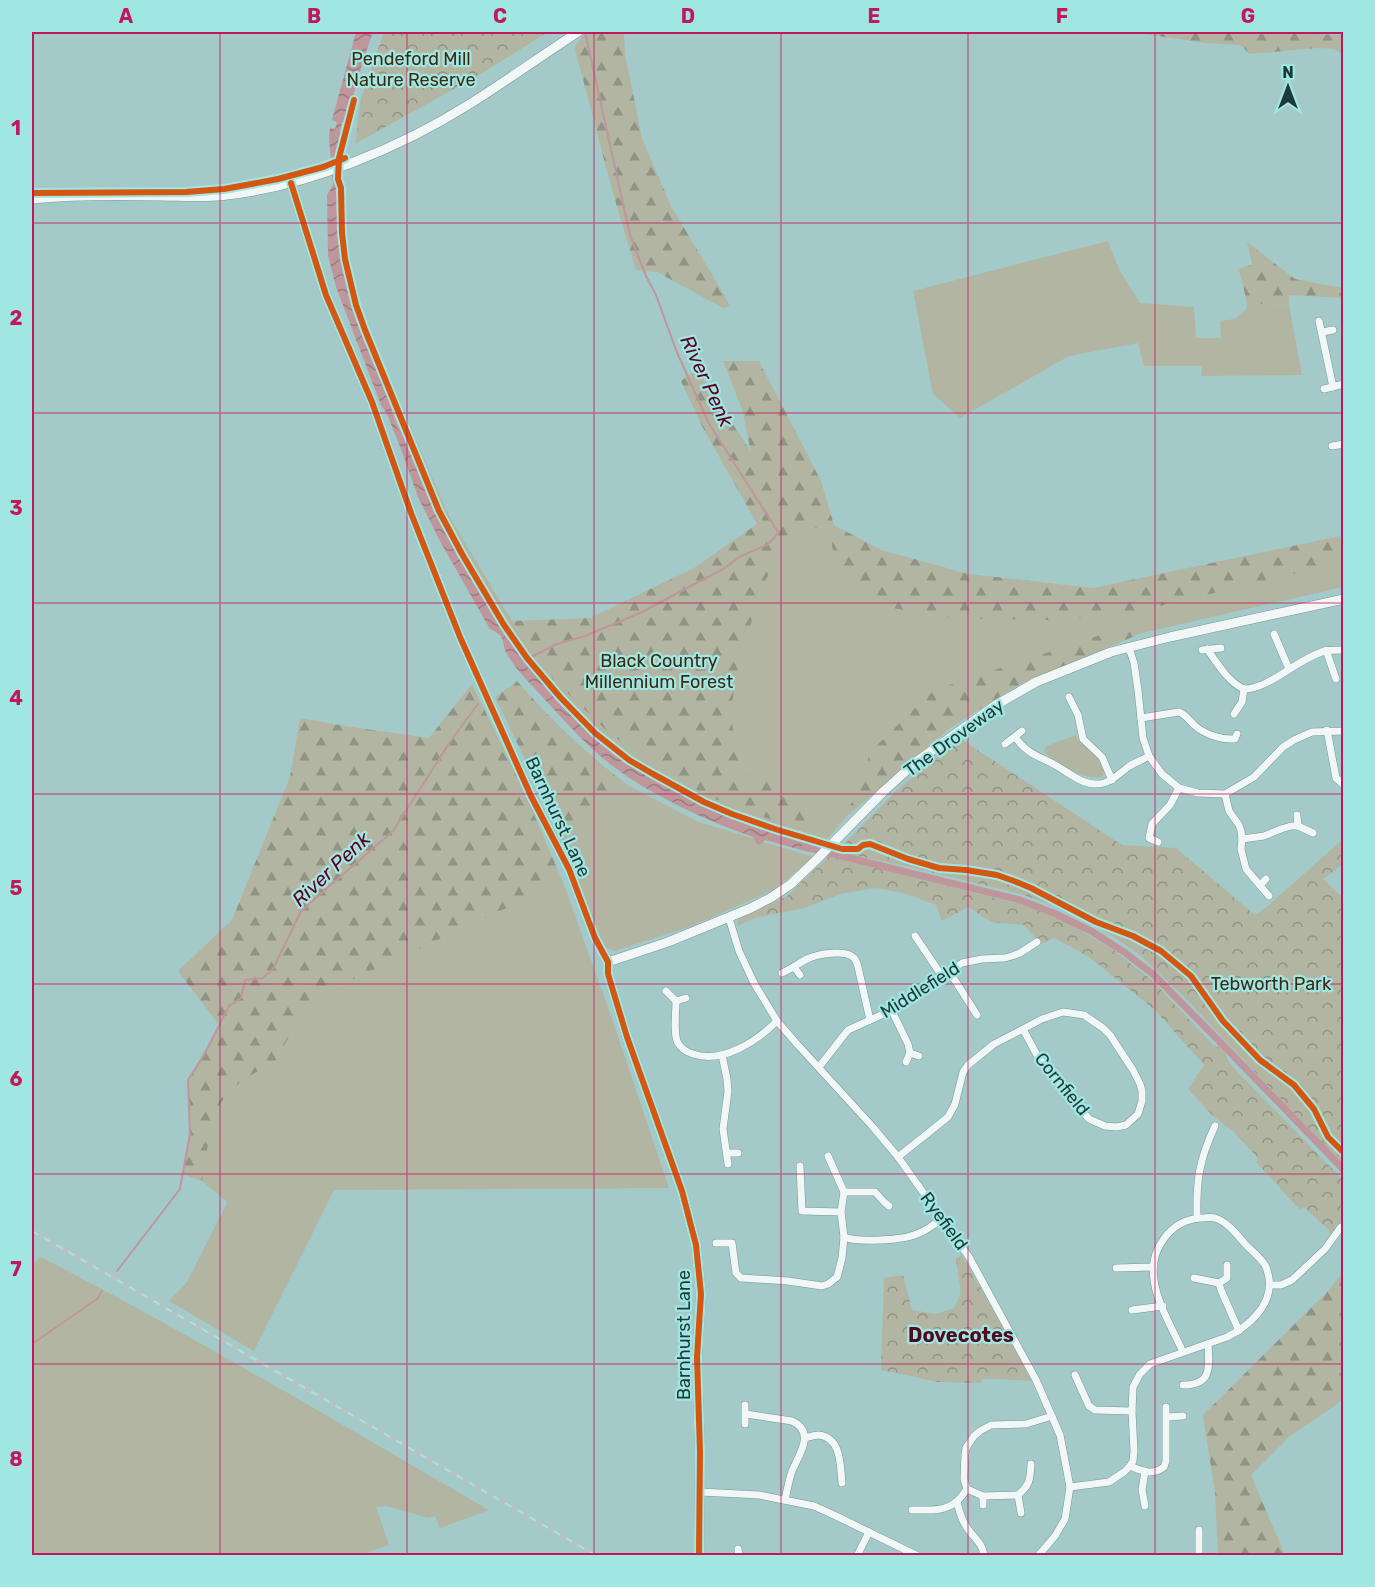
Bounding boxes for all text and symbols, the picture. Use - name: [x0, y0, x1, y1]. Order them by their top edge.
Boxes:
- text: A: [119, 4, 134, 28]
- text: B: [307, 4, 321, 28]
- text: C: [493, 4, 507, 28]
- text: D: [681, 4, 695, 28]
- text: E: [868, 4, 880, 28]
- text: F: [1056, 4, 1068, 28]
- text: G: [1241, 4, 1255, 28]
- park label: Pendeford Mill Nature Reserve: [347, 48, 475, 91]
- north arrow: [1258, 57, 1318, 117]
- text: N: [1282, 63, 1294, 82]
- text: 1: [11, 116, 21, 140]
- text: 2: [10, 306, 23, 330]
- water label: River Penk: [675, 331, 739, 431]
- text: 3: [9, 496, 23, 520]
- park label: Black Country Millennium Forest: [585, 650, 733, 693]
- text: 4: [9, 686, 23, 710]
- street label: The Droveway: [900, 694, 1008, 782]
- street label: Barnhurst Lane: [521, 753, 595, 881]
- water label: River Penk: [287, 826, 376, 911]
- text: 5: [10, 876, 23, 900]
- street label: Middlefield: [876, 957, 964, 1023]
- park label: Tebworth Park: [1211, 973, 1332, 995]
- street label: Cornfield: [1030, 1048, 1094, 1120]
- text: 6: [9, 1067, 23, 1091]
- street label: Ryefield: [916, 1188, 972, 1254]
- text: 7: [10, 1257, 22, 1281]
- street label: Barnhurst Lane: [673, 1270, 695, 1400]
- district label: Dovecotes: [908, 1323, 1014, 1347]
- text: 8: [9, 1447, 23, 1471]

